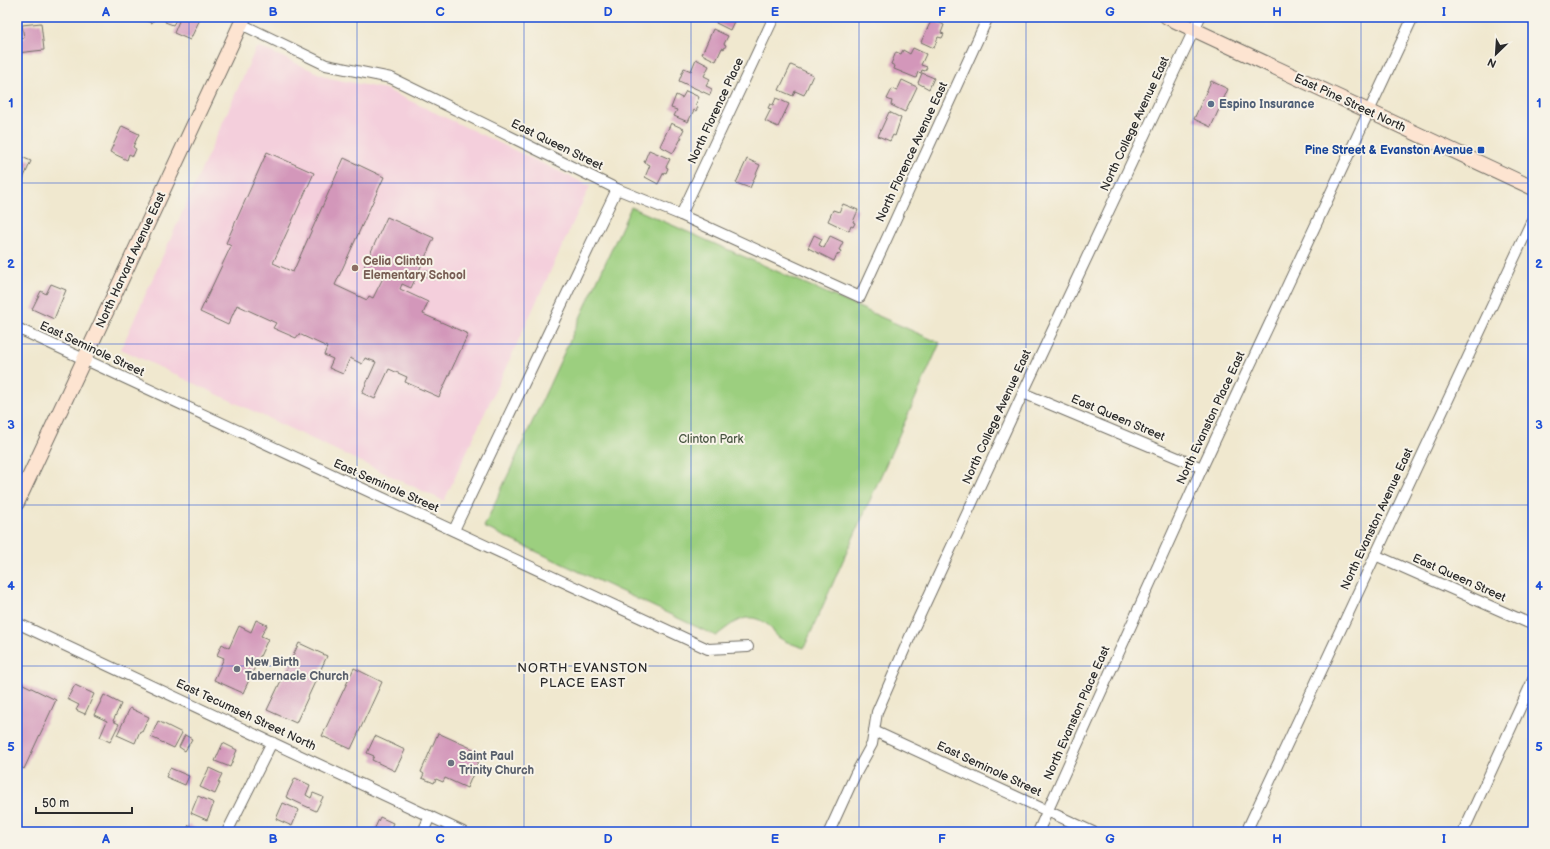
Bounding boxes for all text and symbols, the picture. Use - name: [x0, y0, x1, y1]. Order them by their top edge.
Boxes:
- text: A: [101, 4, 110, 20]
- text: B: [268, 4, 278, 20]
- text: C: [435, 4, 445, 20]
- text: D: [603, 4, 613, 20]
- text: E: [771, 4, 780, 20]
- text: F: [938, 4, 946, 20]
- text: G: [1105, 4, 1115, 20]
- text: H: [1272, 4, 1282, 20]
- text: I: [1442, 4, 1446, 20]
- north arrow: [1476, 34, 1516, 74]
- street label: North College Avenue East: [1097, 54, 1173, 194]
- street label: North Florence Place: [685, 55, 747, 167]
- text: N: [1485, 55, 1498, 70]
- street label: East Pine Street North: [1292, 71, 1409, 136]
- street label: North Florence Avenue East: [873, 79, 951, 224]
- text: 1: [8, 95, 14, 111]
- text: 1: [1536, 95, 1542, 111]
- place label: Espino Insurance: [1219, 97, 1314, 112]
- marker: Espino Insurance: [1206, 99, 1216, 109]
- street label: East Queen Street: [509, 116, 606, 174]
- place label: Pine Street & Evanston Avenue: [1305, 143, 1473, 158]
- marker: Pine Street & Evanston Avenue: [1476, 145, 1486, 155]
- street label: North Harvard Avenue East: [93, 189, 169, 330]
- place label: Celia Clinton Elementary School: [363, 254, 466, 283]
- text: 2: [7, 256, 15, 272]
- text: 2: [1535, 256, 1543, 272]
- marker: Celia Clinton Elementary School: [350, 263, 360, 273]
- street label: East Seminole Street: [37, 318, 147, 380]
- street label: North College Avenue East: [959, 347, 1035, 487]
- street label: North Evanston Place East: [1174, 349, 1249, 487]
- street label: East Queen Street: [1069, 391, 1167, 445]
- text: 3: [7, 417, 15, 433]
- text: 3: [1535, 417, 1543, 433]
- park label: Clinton Park: [678, 432, 744, 447]
- street label: North Evanston Avenue East: [1337, 445, 1417, 592]
- street label: East Seminole Street: [331, 456, 441, 516]
- street label: East Queen Street: [1410, 551, 1508, 605]
- text: 4: [7, 578, 15, 594]
- text: 4: [1535, 578, 1543, 594]
- street label: North Evanston Place East: [1041, 643, 1113, 782]
- place label: New Birth Tabernacle Church: [245, 655, 349, 684]
- district label: NORTH EVANSTON PLACE EAST: [517, 660, 649, 691]
- marker: New Birth Tabernacle Church: [232, 664, 242, 674]
- street label: East Tecumseh Street North: [174, 676, 319, 754]
- street label: East Seminole Street: [934, 738, 1044, 800]
- text: 5: [7, 739, 15, 755]
- text: 5: [1535, 739, 1543, 755]
- place label: Saint Paul Trinity Church: [459, 749, 534, 778]
- marker: Saint Paul Trinity Church: [446, 758, 456, 768]
- scale bar: [36, 789, 132, 815]
- text: 50 m: [42, 796, 69, 811]
- text: A: [101, 831, 110, 847]
- text: B: [268, 831, 278, 847]
- text: C: [435, 831, 445, 847]
- text: D: [603, 831, 613, 847]
- text: E: [771, 831, 780, 847]
- text: F: [938, 831, 946, 847]
- text: G: [1105, 831, 1115, 847]
- text: H: [1272, 831, 1282, 847]
- text: I: [1442, 831, 1446, 847]

